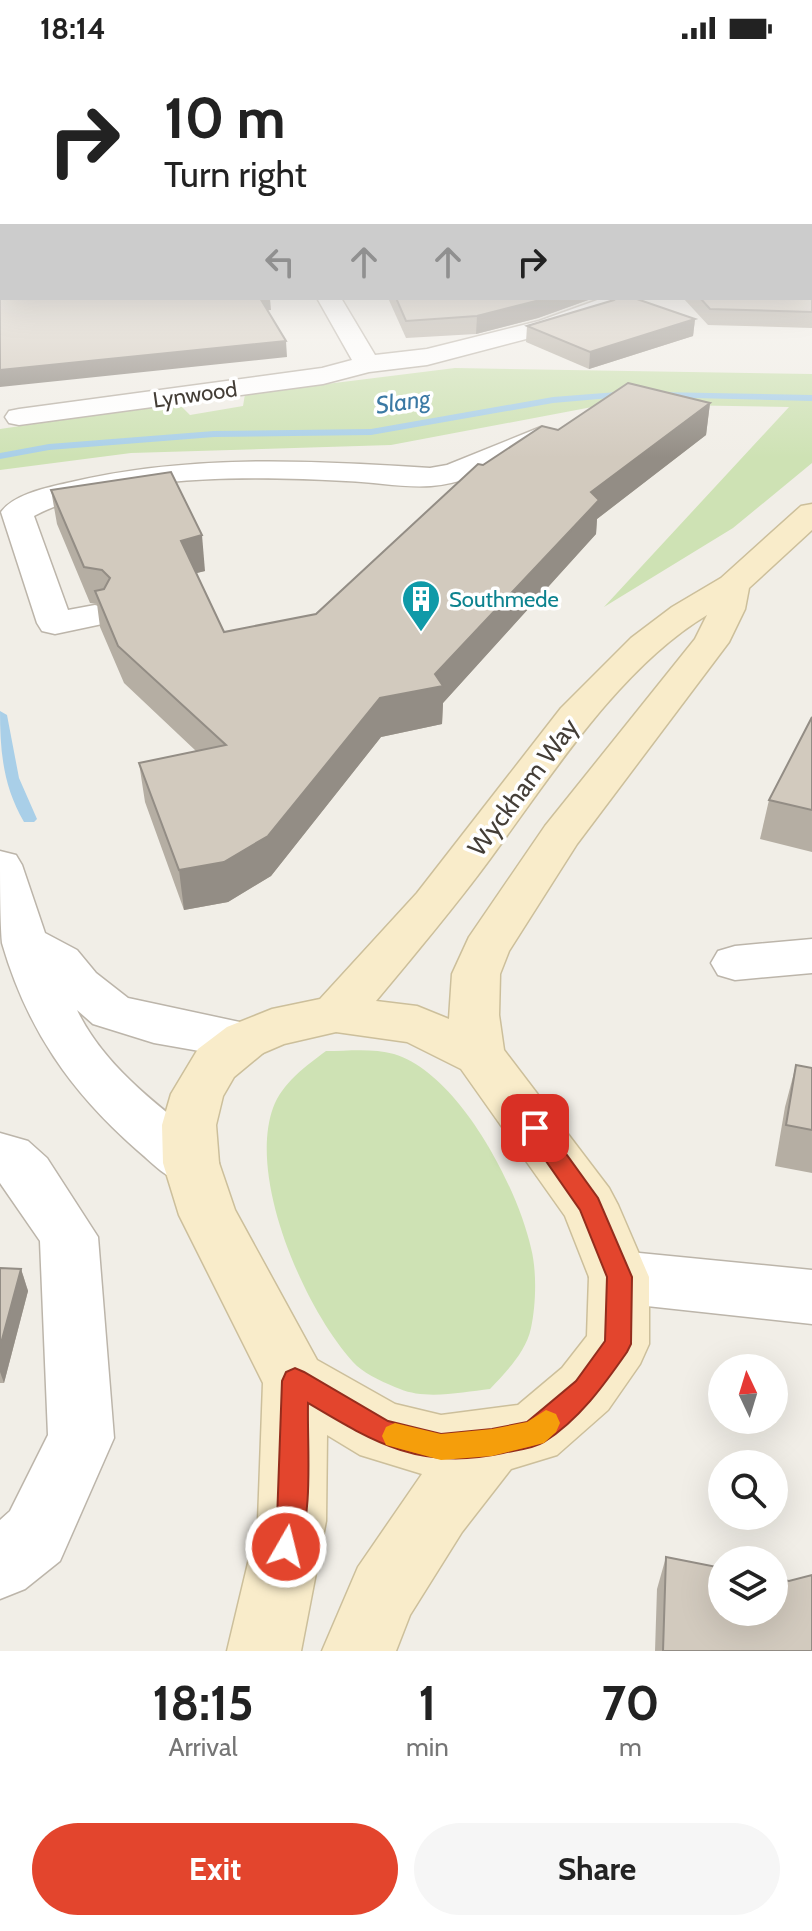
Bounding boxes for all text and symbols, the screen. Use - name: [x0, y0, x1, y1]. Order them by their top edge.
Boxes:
- text: 18:14: [40, 10, 106, 47]
- text: 10 m: [164, 84, 285, 152]
- icon: right: [32, 88, 136, 192]
- text: Turn right: [164, 152, 307, 196]
- icon: left: [258, 240, 302, 284]
- icon: ahead: [342, 240, 386, 284]
- icon: ahead: [426, 240, 470, 284]
- icon: right: [510, 240, 554, 284]
- street label: Lynwood: [151, 375, 239, 414]
- water label: Slang: [374, 383, 433, 420]
- building icon: Southmede: [400, 578, 442, 633]
- place label: Southmede: [449, 586, 559, 613]
- street label: Wyckham Way: [461, 712, 585, 862]
- pin: [501, 1094, 569, 1162]
- icon: arrive: [513, 1106, 557, 1150]
- north arrow: [708, 1354, 788, 1434]
- map controls: [708, 1354, 788, 1626]
- button: search: [708, 1450, 788, 1530]
- position arrow: [244, 1505, 328, 1589]
- button: layers: [708, 1546, 788, 1626]
- text: 18:15: [153, 1674, 253, 1732]
- text: 1: [419, 1674, 436, 1732]
- text: 70: [601, 1674, 659, 1732]
- text: Arrival: [168, 1731, 238, 1763]
- text: min: [406, 1731, 449, 1763]
- text: m: [619, 1731, 642, 1763]
- button: Exit: [32, 1823, 398, 1915]
- button: Share: [414, 1823, 780, 1915]

